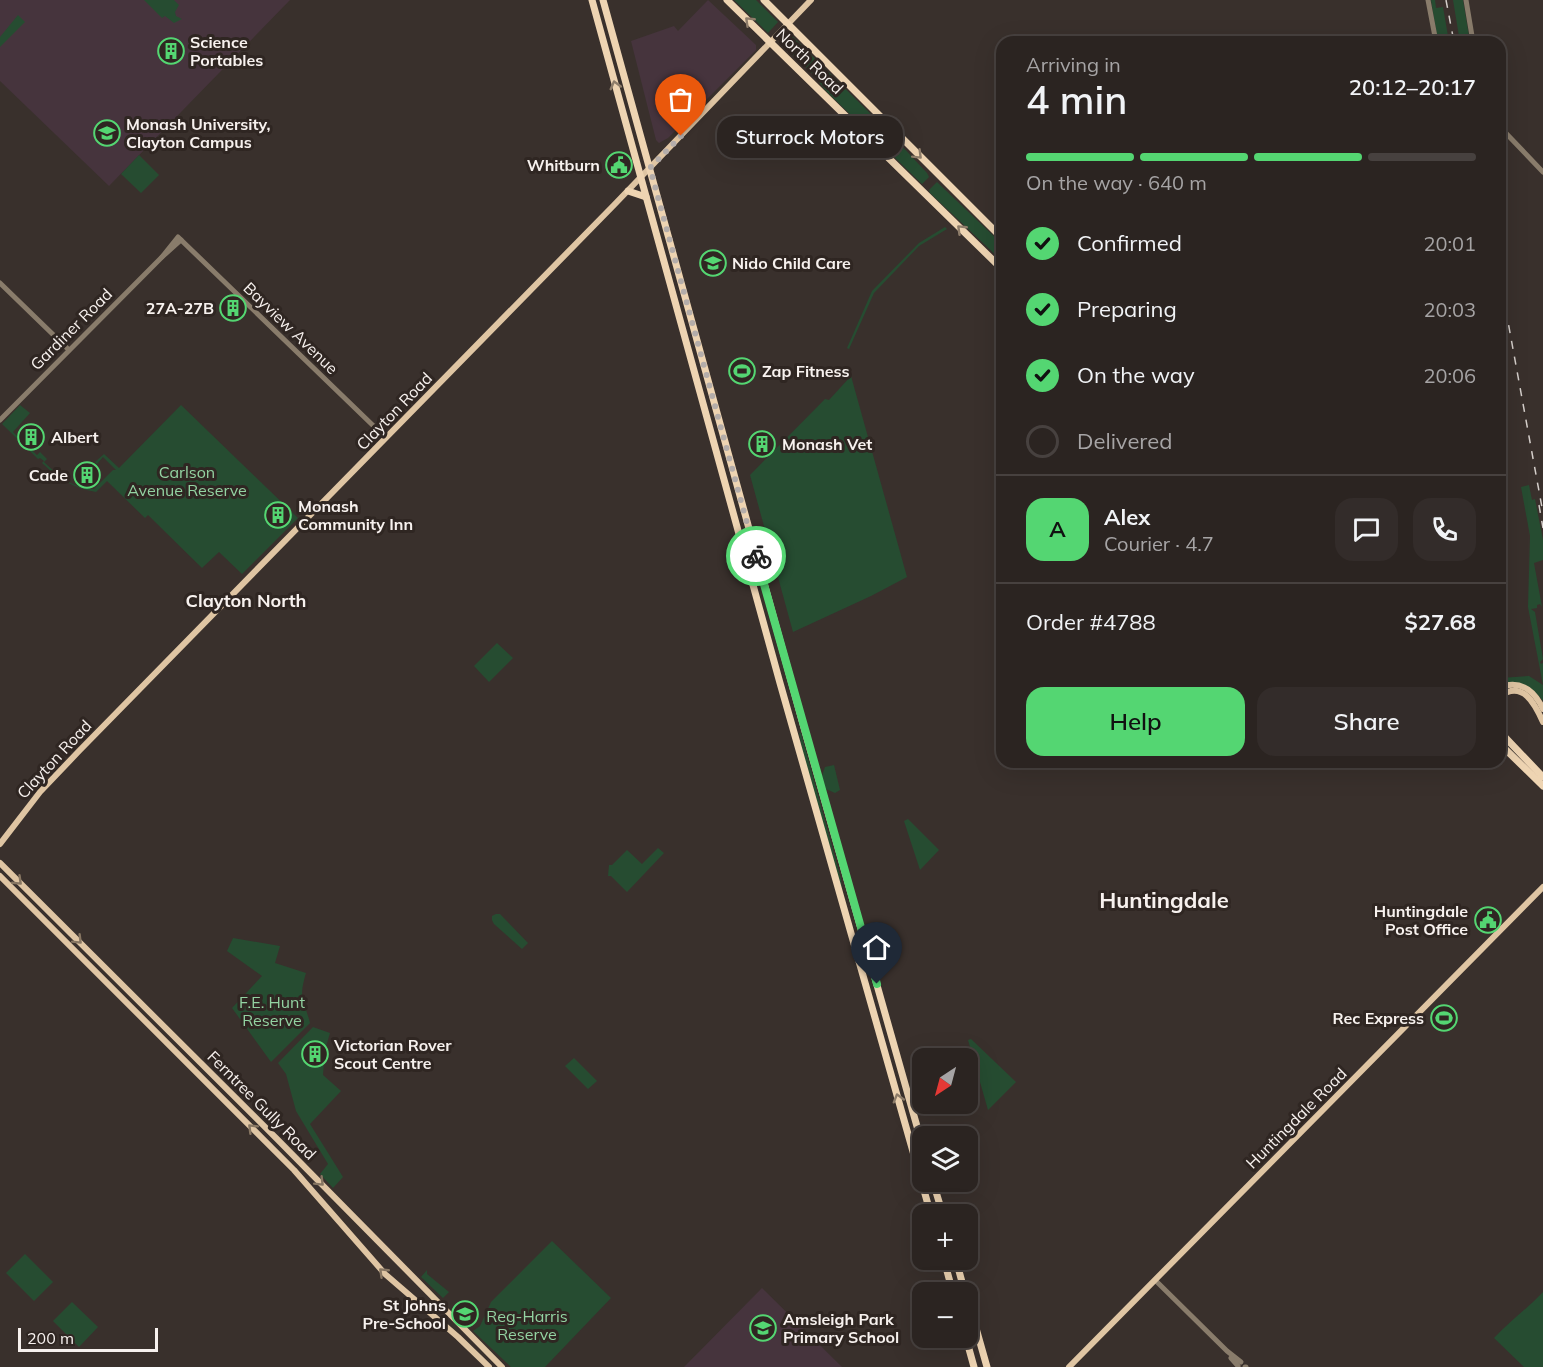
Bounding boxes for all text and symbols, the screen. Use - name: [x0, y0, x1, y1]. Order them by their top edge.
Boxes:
- one-way arrow: [746, 18, 757, 29]
- street label: North Road: [772, 24, 848, 98]
- place label: Science Portables: [190, 32, 263, 70]
- building icon: Science Portables: [156, 36, 186, 66]
- text: Arriving in: [1026, 52, 1121, 77]
- text: 20:12–20:17: [1349, 73, 1476, 101]
- pin: [655, 74, 706, 136]
- text: 4 min: [1026, 75, 1127, 124]
- one-way arrow: [610, 80, 622, 91]
- icon: bag: [664, 83, 697, 116]
- place label: Monash University, Clayton Campus: [126, 114, 270, 152]
- callout: Sturrock Motors: [717, 115, 903, 157]
- school or university icon: Monash University, Clayton Campus: [92, 118, 122, 148]
- text: Sturrock Motors: [735, 124, 885, 149]
- one-way arrow: [911, 148, 922, 158]
- public building icon: Whitburn: [604, 150, 634, 180]
- place label: Whitburn: [527, 155, 600, 175]
- text: On the way · 640 m: [1026, 170, 1207, 195]
- one-way arrow: [958, 225, 969, 236]
- icon: check: [1026, 227, 1059, 260]
- text: Confirmed: [1077, 229, 1182, 257]
- text: 20:01: [1423, 231, 1476, 256]
- school or university icon: Nido Child Care: [698, 248, 728, 278]
- place label: Nido Child Care: [732, 253, 851, 273]
- street label: Bayview Avenue: [240, 278, 342, 378]
- street label: Gardiner Road: [26, 284, 116, 374]
- building icon: 27A-27B: [218, 293, 248, 323]
- icon: check: [1026, 293, 1059, 326]
- text: Preparing: [1077, 295, 1177, 323]
- text: 20:03: [1423, 297, 1476, 322]
- place label: 27A-27B: [146, 298, 214, 318]
- sports icon: Zap Fitness: [727, 356, 757, 386]
- icon: check: [1026, 359, 1059, 392]
- place label: Zap Fitness: [762, 361, 850, 381]
- text: On the way: [1077, 361, 1195, 389]
- text: 20:06: [1423, 363, 1476, 388]
- street label: Clayton Road: [352, 368, 436, 454]
- building icon: Albert: [16, 422, 46, 452]
- place label: Albert: [51, 427, 99, 447]
- text: Delivered: [1077, 427, 1172, 455]
- building icon: Monash Vet: [747, 429, 777, 459]
- place label: Monash Vet: [782, 434, 872, 454]
- building icon: Cade: [72, 460, 102, 490]
- park label: Carlson Avenue Reserve: [127, 462, 247, 500]
- place label: Cade: [29, 465, 68, 485]
- place label: Monash Community Inn: [298, 496, 413, 534]
- button: chat: [1335, 498, 1398, 561]
- button: phone: [1413, 498, 1476, 561]
- building icon: Monash Community Inn: [263, 500, 293, 530]
- text: Alex: [1104, 503, 1150, 531]
- text: A: [1049, 515, 1066, 543]
- courier: [726, 526, 786, 586]
- text: Courier · 4.7: [1104, 531, 1214, 556]
- icon: bike: [740, 540, 773, 573]
- district label: Clayton North: [186, 589, 306, 612]
- text: Order #4788: [1026, 608, 1156, 636]
- text: $27.68: [1405, 608, 1476, 636]
- button: Help: [1026, 687, 1245, 756]
- button: Share: [1257, 687, 1476, 756]
- street label: Clayton Road: [12, 715, 96, 803]
- one-way arrow: [12, 874, 22, 885]
- district label: Huntingdale: [1099, 886, 1229, 914]
- place label: Huntingdale Post Office: [1374, 901, 1468, 939]
- public building icon: Huntingdale Post Office: [1473, 905, 1503, 935]
- pin: [851, 922, 902, 984]
- icon: home: [860, 931, 893, 964]
- one-way arrow: [70, 933, 81, 944]
- park label: F.E. Hunt Reserve: [239, 992, 305, 1030]
- sports icon: Rec Express: [1429, 1003, 1459, 1033]
- place label: Rec Express: [1333, 1008, 1424, 1028]
- place label: Victorian Rover Scout Centre: [333, 1035, 452, 1073]
- building icon: Victorian Rover Scout Centre: [300, 1039, 330, 1069]
- street label: Ferntree Gully Road: [203, 1046, 321, 1164]
- north arrow: [912, 1048, 978, 1114]
- map controls: [912, 1048, 978, 1348]
- street label: Huntingdale Road: [1241, 1063, 1351, 1173]
- one-way arrow: [893, 1093, 905, 1104]
- one-way arrow: [248, 1124, 259, 1135]
- button: layers: [912, 1126, 978, 1192]
- one-way arrow: [313, 1175, 323, 1186]
- button: +: [912, 1204, 978, 1270]
- one-way arrow: [379, 1268, 389, 1279]
- button: −: [912, 1282, 978, 1348]
- place label: St Johns Pre-School: [363, 1295, 446, 1333]
- school or university icon: St Johns Pre-School: [450, 1299, 480, 1329]
- park label: Reg-Harris Reserve: [486, 1306, 568, 1344]
- place label: Amsleigh Park Primary School: [783, 1309, 899, 1347]
- school or university icon: Amsleigh Park Primary School: [748, 1313, 778, 1343]
- scale bar: [18, 1325, 158, 1352]
- text: 200 m: [27, 1328, 74, 1348]

